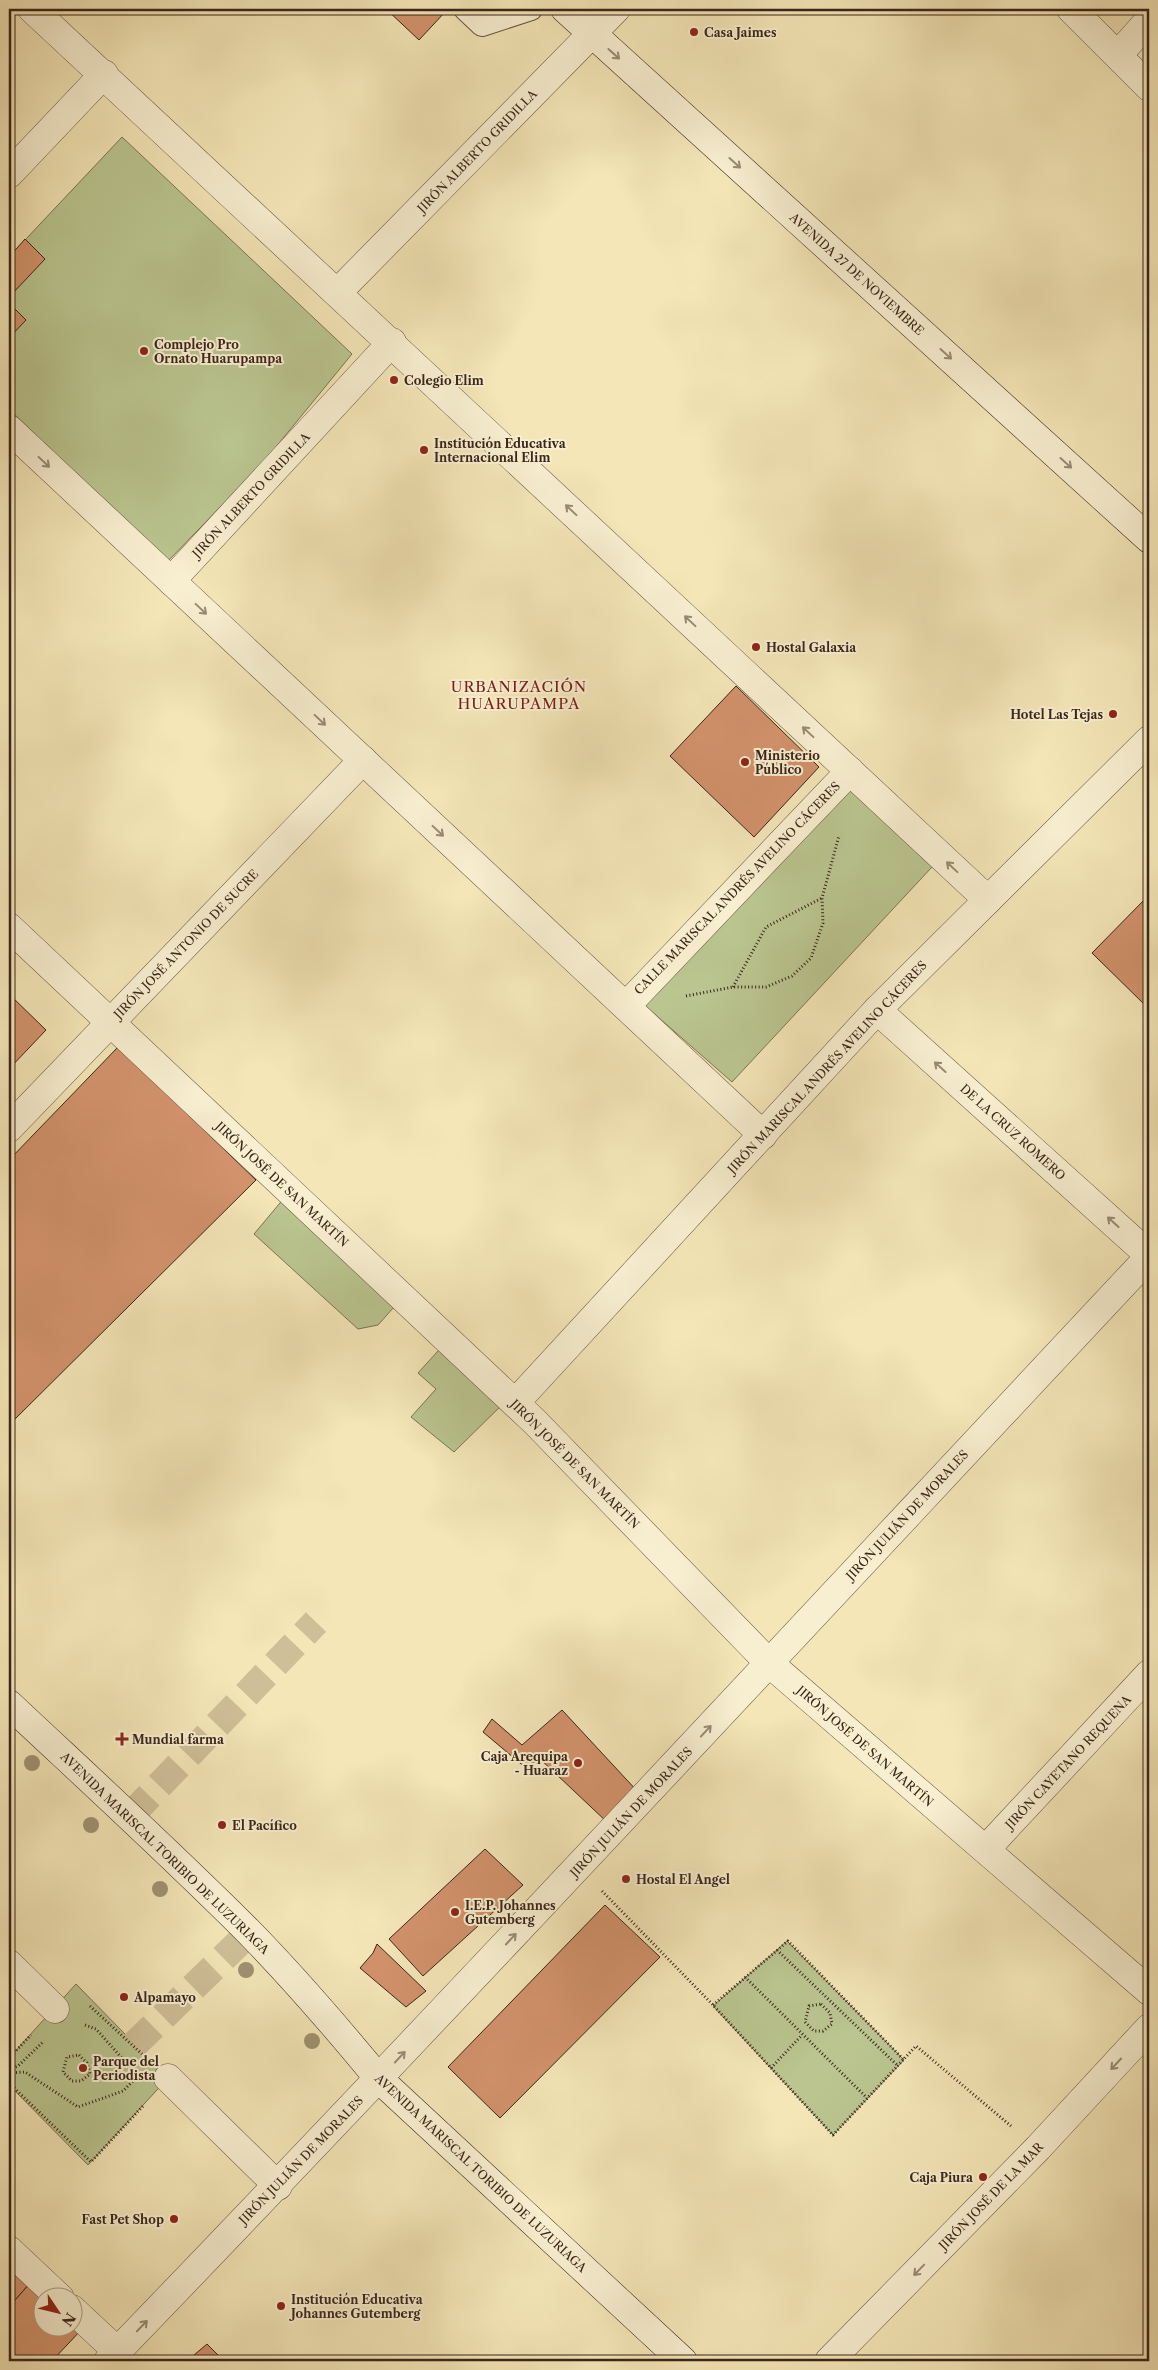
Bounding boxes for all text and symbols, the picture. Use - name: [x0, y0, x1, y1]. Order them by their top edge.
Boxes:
- place label: Casa Jaimes: [704, 25, 777, 40]
- marker: Casa Jaimes: [688, 26, 700, 38]
- one-way arrow: [608, 48, 621, 60]
- street label: JIRÓN ALBERTO GRIDILLA: [412, 85, 541, 217]
- one-way arrow: [728, 157, 741, 169]
- street label: AVENIDA 27 DE NOVIEMBRE: [786, 209, 927, 338]
- place label: Complejo Pro Ornato Huarupampa: [154, 337, 283, 366]
- marker: Complejo Pro Ornato Huarupampa: [138, 345, 150, 357]
- one-way arrow: [939, 348, 952, 360]
- place label: Colegio Elim: [404, 373, 484, 388]
- marker: Colegio Elim: [388, 374, 400, 386]
- street label: JIRÓN ALBERTO GRIDILLA: [187, 428, 314, 562]
- place label: Institución Educativa Internacional Elim: [434, 436, 567, 465]
- marker: Institución Educativa Internacional Elim: [418, 444, 430, 456]
- one-way arrow: [38, 456, 51, 468]
- one-way arrow: [1060, 457, 1073, 469]
- one-way arrow: [565, 504, 577, 516]
- one-way arrow: [195, 603, 208, 615]
- one-way arrow: [683, 615, 696, 627]
- place label: Hostal Galaxia: [766, 640, 857, 655]
- marker: Hostal Galaxia: [750, 641, 762, 653]
- district label: URBANIZACIÓN HUARUPAMPA: [451, 677, 587, 713]
- place label: Hotel Las Tejas: [1010, 707, 1103, 722]
- marker: Hotel Las Tejas: [1107, 708, 1119, 720]
- one-way arrow: [313, 714, 326, 726]
- one-way arrow: [802, 726, 815, 738]
- place label: Ministerio Público: [755, 748, 820, 777]
- marker: Ministerio Público: [739, 756, 751, 768]
- street label: CALLE MARISCAL ANDRÉS AVELINO CÁCERES: [630, 778, 843, 998]
- one-way arrow: [432, 825, 445, 837]
- one-way arrow: [946, 861, 959, 873]
- street label: JIRÓN JOSÉ ANTONIO DE SUCRE: [108, 866, 261, 1023]
- street label: JIRÓN MARISCAL ANDRÉS AVELINO CÁCERES: [722, 957, 930, 1178]
- one-way arrow: [934, 1061, 947, 1073]
- street label: DE LA CRUZ ROMERO: [957, 1081, 1069, 1183]
- street label: JIRÓN JOSÉ DE SAN MARTÍN: [211, 1116, 352, 1250]
- one-way arrow: [1107, 1216, 1120, 1228]
- street label: JIRÓN JOSÉ DE SAN MARTÍN: [506, 1394, 643, 1532]
- street label: JIRÓN JULIÁN DE MORALES: [841, 1446, 971, 1585]
- street label: JIRÓN JOSÉ DE SAN MARTÍN: [792, 1680, 937, 1810]
- street label: JIRÓN CAYETANO REQUENA: [1000, 1690, 1135, 1834]
- one-way arrow: [700, 1725, 712, 1737]
- place label: Mundial farma: [132, 1732, 225, 1747]
- marker: Mundial farma: [116, 1733, 128, 1745]
- street label: JIRÓN JULIÁN DE MORALES: [565, 1743, 695, 1882]
- street label: AVENIDA MARISCAL TORIBIO DE LUZURIAGA: [57, 1748, 273, 1958]
- place label: Caja Arequipa - Huaraz: [481, 1749, 569, 1778]
- marker: Caja Arequipa - Huaraz: [572, 1757, 584, 1769]
- place label: El Pacífico: [232, 1818, 297, 1833]
- marker: El Pacífico: [216, 1819, 228, 1831]
- place label: Hostal El Angel: [636, 1872, 730, 1887]
- marker: Hostal El Angel: [620, 1873, 632, 1885]
- place label: I.E.P. Johannes Gutemberg: [465, 1898, 556, 1927]
- marker: I.E.P. Johannes Gutemberg: [449, 1906, 461, 1918]
- one-way arrow: [505, 1933, 517, 1946]
- place label: Alpamayo: [133, 1990, 196, 2005]
- marker: Alpamayo: [118, 1991, 130, 2003]
- one-way arrow: [394, 2051, 406, 2064]
- place label: Parque del Periodista: [93, 2054, 159, 2083]
- one-way arrow: [1110, 2058, 1122, 2070]
- marker: Parque del Periodista: [77, 2062, 89, 2074]
- street label: AVENIDA MARISCAL TORIBIO DE LUZURIAGA: [371, 2070, 591, 2276]
- street label: JIRÓN JULIÁN DE MORALES: [234, 2092, 366, 2229]
- street label: JIRÓN JOSÉ DE LA MAR: [934, 2138, 1047, 2254]
- place label: Caja Piura: [909, 2170, 974, 2185]
- marker: Caja Piura: [977, 2171, 989, 2183]
- place label: Fast Pet Shop: [82, 2212, 164, 2227]
- marker: Fast Pet Shop: [168, 2213, 180, 2225]
- one-way arrow: [913, 2263, 925, 2276]
- north arrow: [32, 2288, 82, 2338]
- place label: Institución Educativa Johannes Gutemberg: [289, 2292, 424, 2321]
- marker: Institución Educativa Johannes Gutemberg: [275, 2300, 287, 2312]
- text: N: [58, 2309, 80, 2330]
- one-way arrow: [136, 2320, 148, 2332]

